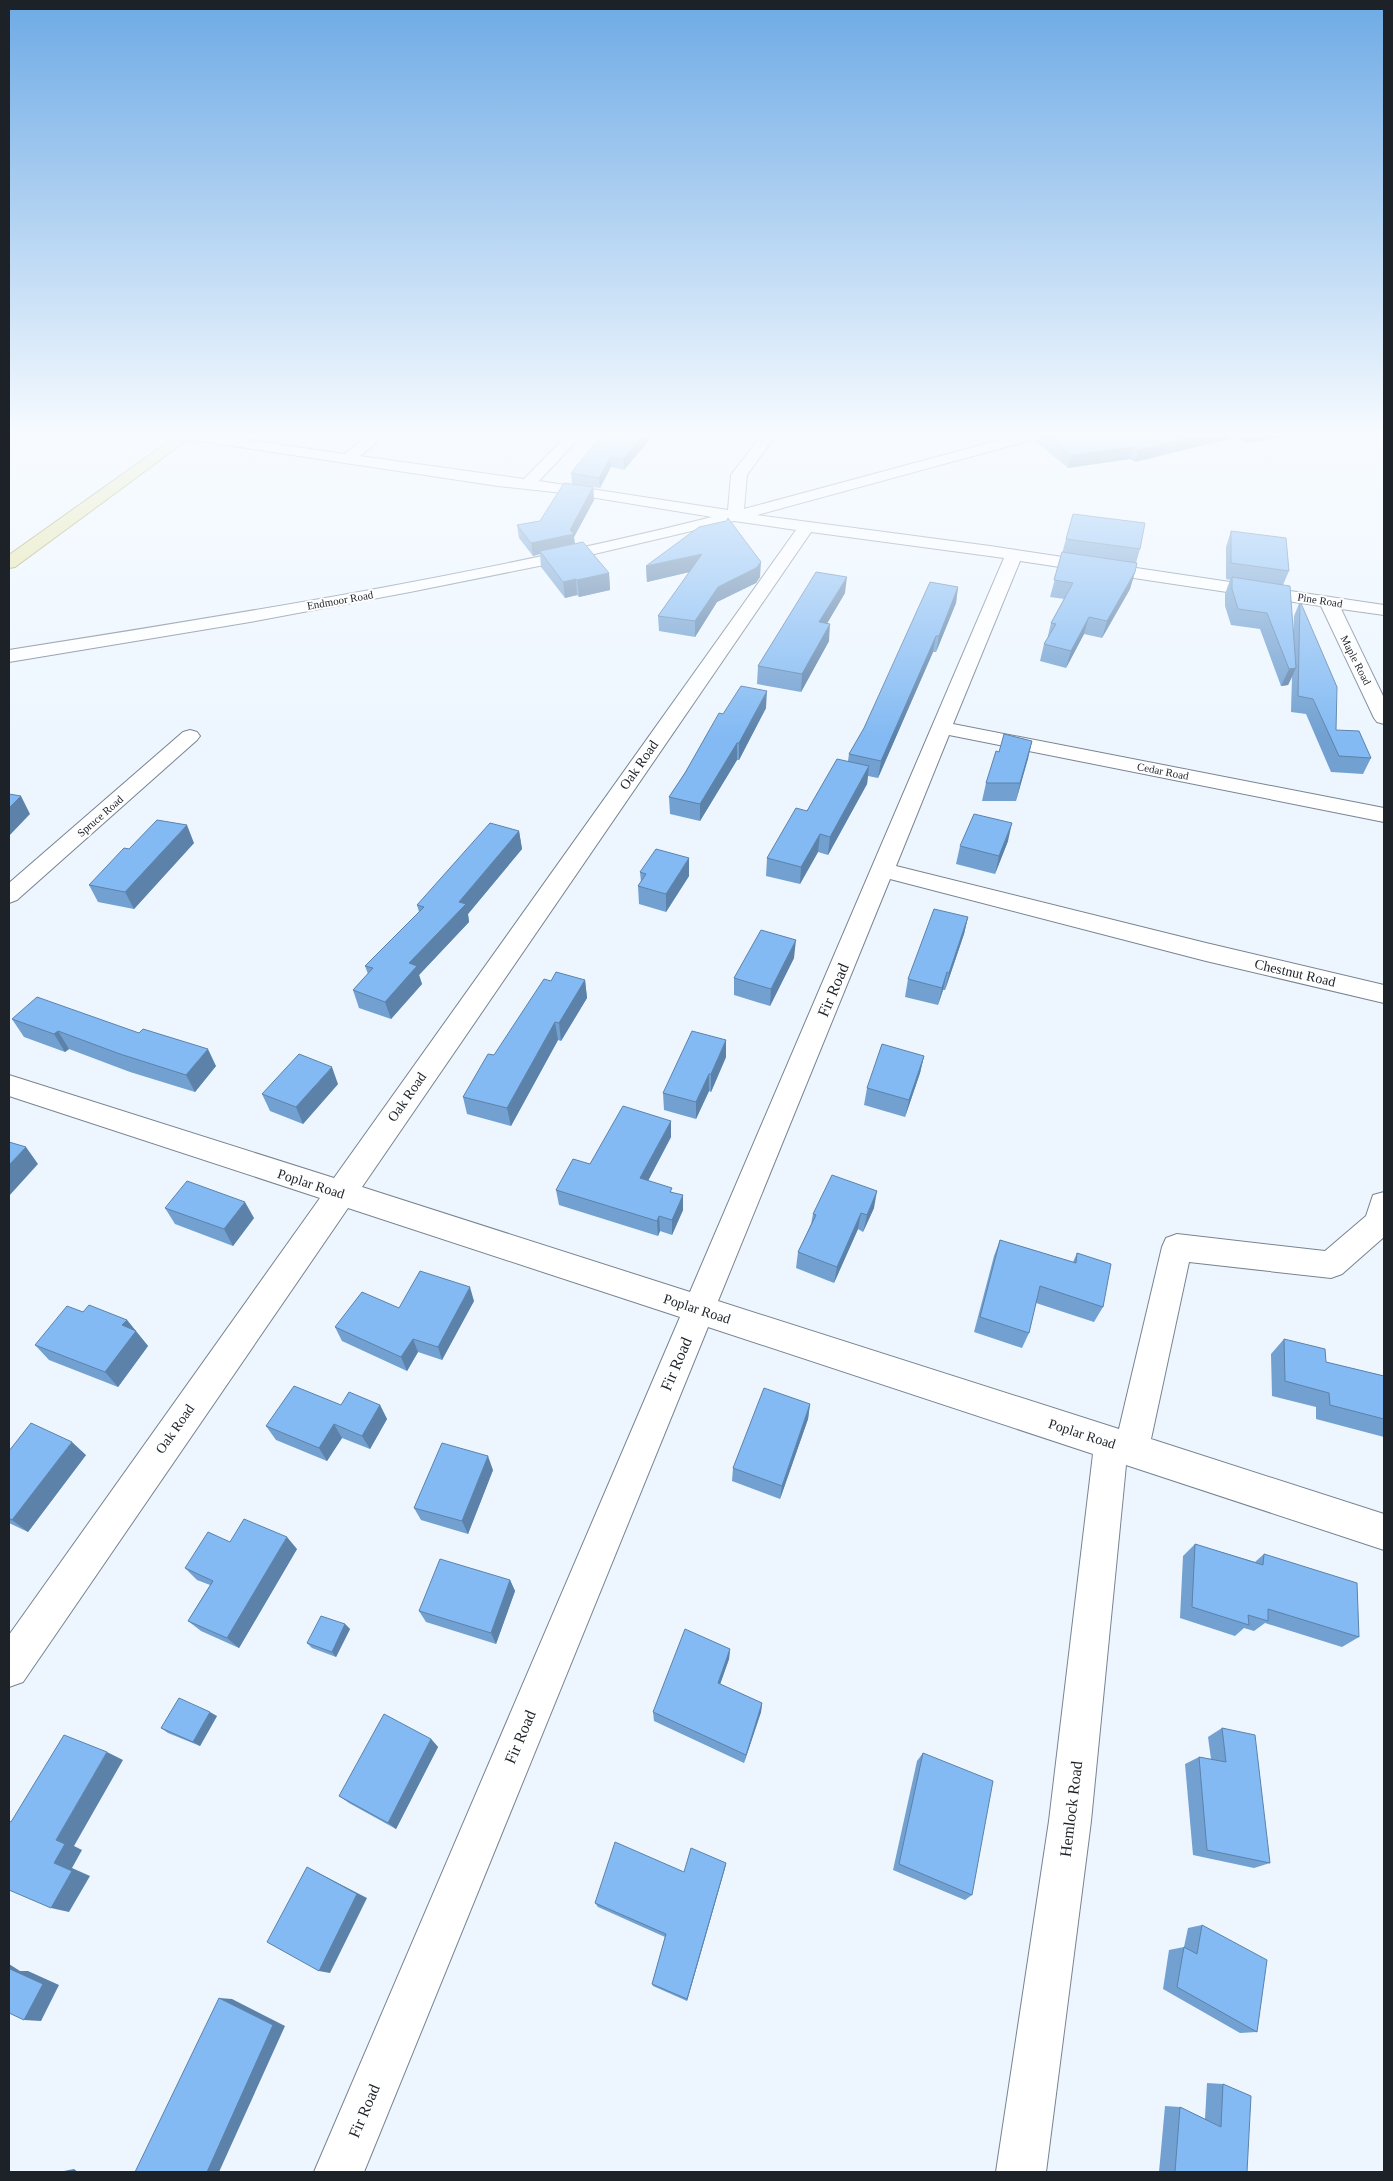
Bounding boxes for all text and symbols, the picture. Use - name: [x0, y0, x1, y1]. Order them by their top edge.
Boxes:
- street label: Endmoor Road: [306, 588, 374, 612]
- street label: Pine Road: [1297, 591, 1344, 610]
- street label: Maple Road: [1338, 633, 1374, 687]
- street label: Oak Road: [617, 738, 661, 792]
- street label: Cedar Road: [1136, 760, 1190, 782]
- street label: Spruce Road: [75, 793, 126, 839]
- street label: Chestnut Road: [1253, 956, 1337, 990]
- street label: Fir Road: [814, 961, 852, 1019]
- street label: Oak Road: [385, 1070, 429, 1124]
- street label: Poplar Road: [276, 1166, 346, 1202]
- street label: Poplar Road: [662, 1291, 732, 1327]
- street label: Fir Road: [657, 1335, 695, 1393]
- street label: Oak Road: [153, 1402, 197, 1456]
- street label: Poplar Road: [1047, 1416, 1117, 1452]
- street label: Fir Road: [501, 1708, 539, 1766]
- street label: Hemlock Road: [1057, 1760, 1085, 1858]
- street label: Fir Road: [345, 2082, 383, 2140]

